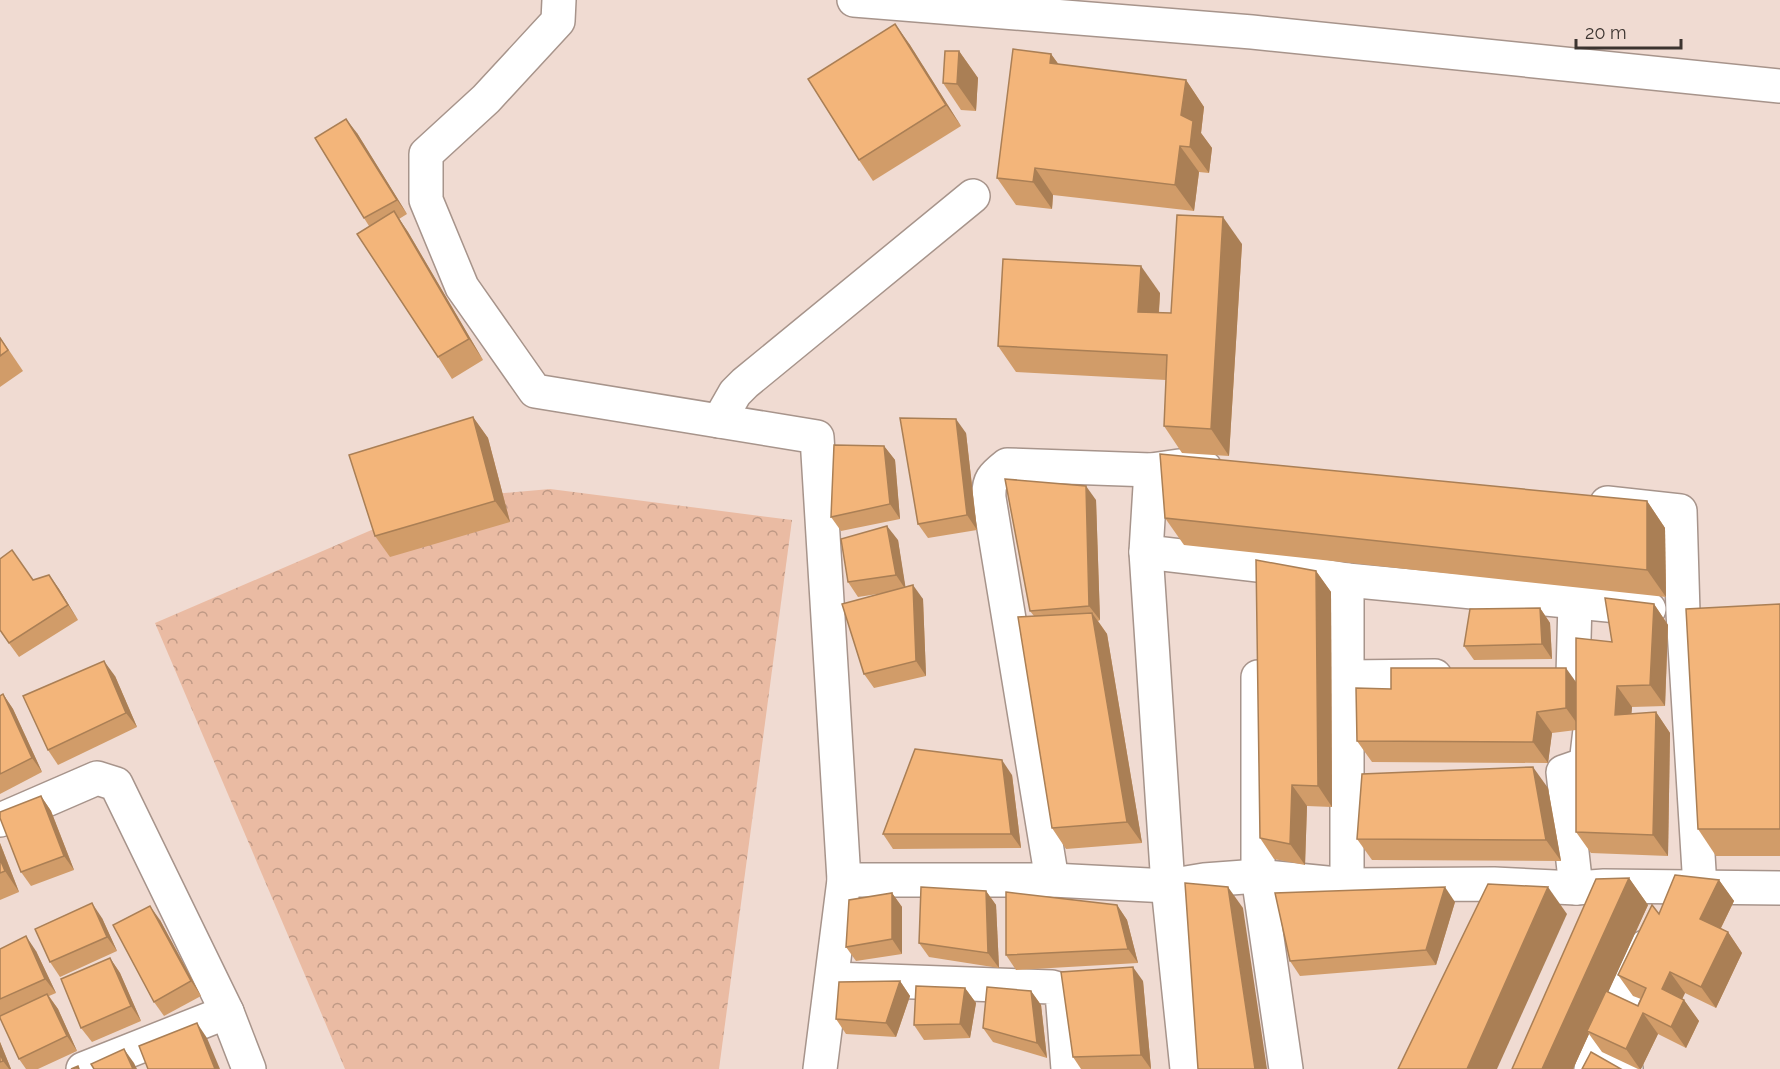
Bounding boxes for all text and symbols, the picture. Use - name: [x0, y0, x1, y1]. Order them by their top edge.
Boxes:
- scale bar: [1576, 12, 1681, 50]
- text: 20 m: [1585, 22, 1627, 43]

